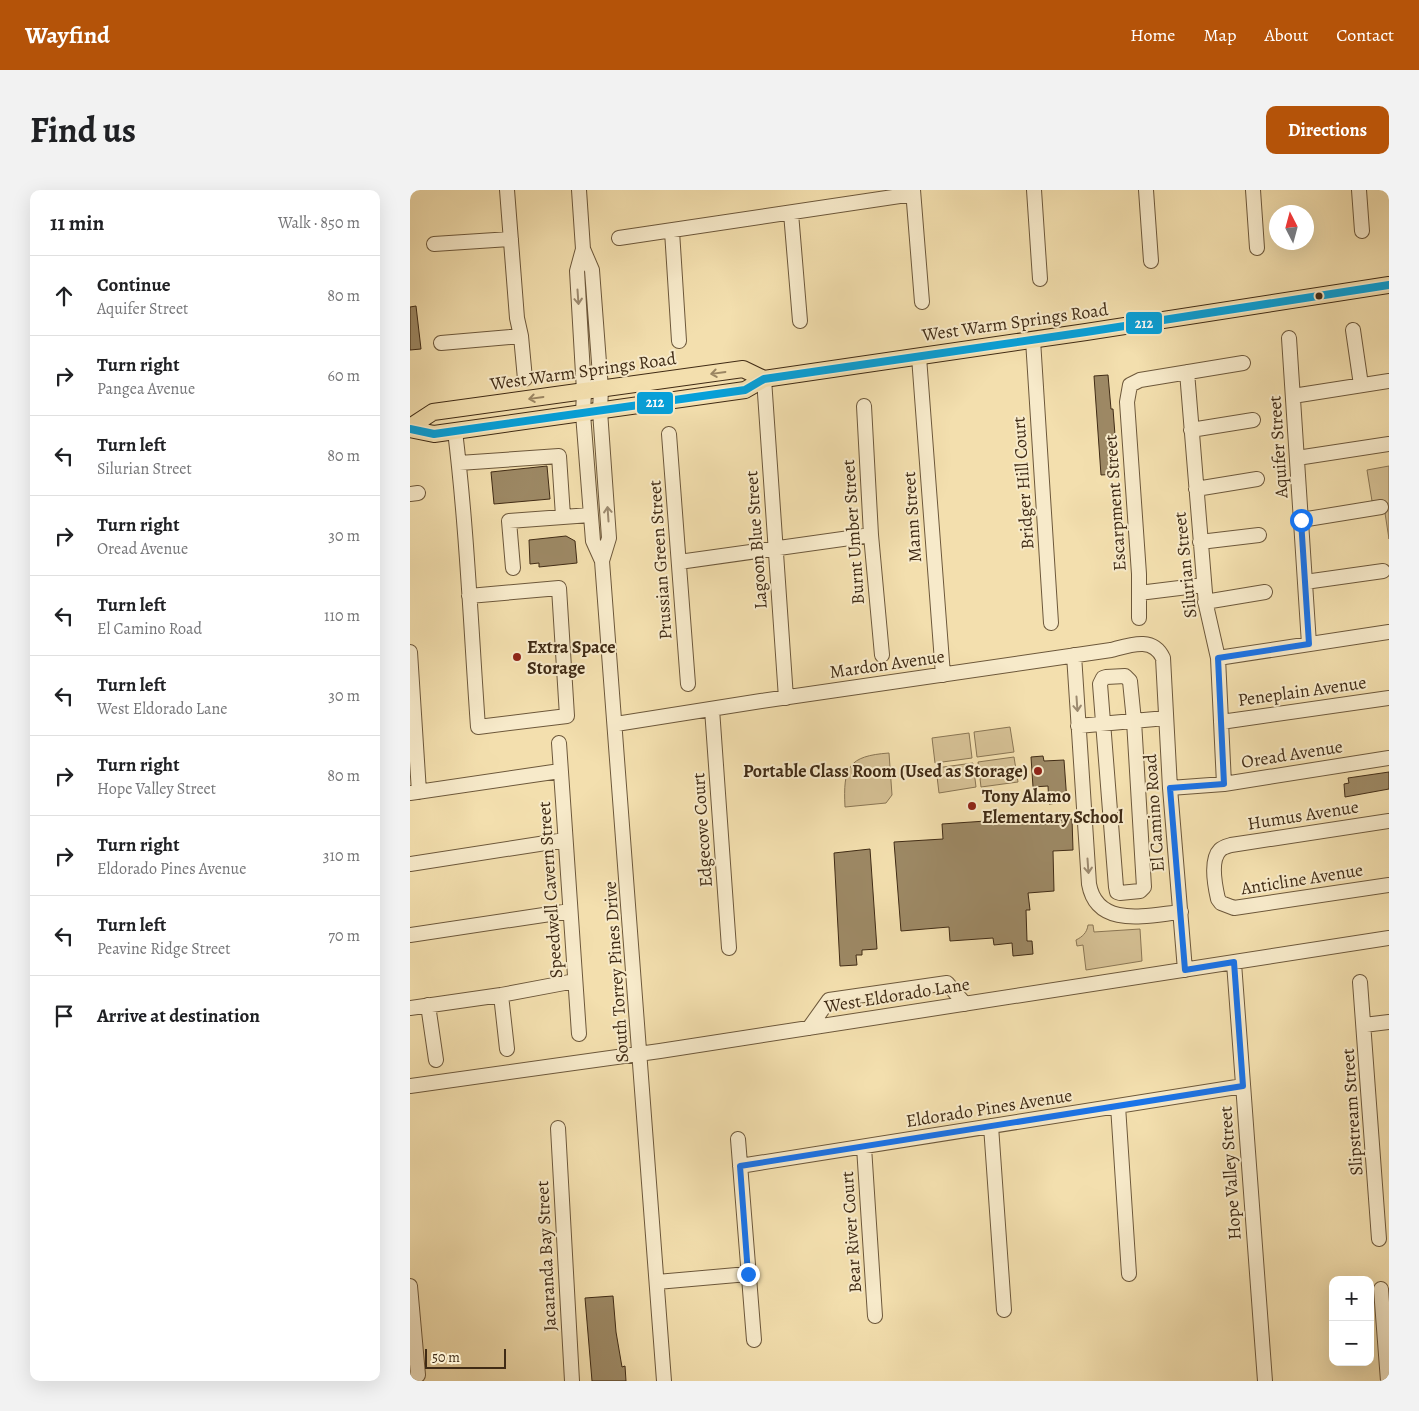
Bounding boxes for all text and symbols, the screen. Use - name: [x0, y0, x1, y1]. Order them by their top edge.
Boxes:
- text: Wayfind: [25, 19, 110, 51]
- text: Home: [1130, 23, 1175, 47]
- text: Map: [1203, 23, 1236, 47]
- text: About: [1264, 23, 1308, 47]
- text: Contact: [1336, 23, 1394, 47]
- text: Find us: [30, 106, 136, 154]
- button: Directions: [1266, 106, 1389, 154]
- north arrow: [1269, 205, 1314, 250]
- text: 11 min: [50, 209, 104, 237]
- text: Walk · 850 m: [278, 212, 360, 234]
- text: Continue: [97, 272, 171, 298]
- icon: ahead: [50, 282, 78, 310]
- text: 80 m: [327, 285, 360, 307]
- one-way arrow: [574, 289, 583, 305]
- unlabelled marker: [1314, 291, 1324, 301]
- street label: West Warm Springs Road: [919, 297, 1110, 347]
- text: Aquifer Street: [97, 298, 188, 320]
- line badge: 212: [1125, 311, 1163, 335]
- text: 212: [1135, 314, 1154, 333]
- street label: West Warm Springs Road: [487, 346, 678, 396]
- text: Turn right: [97, 352, 179, 378]
- icon: right: [50, 362, 78, 390]
- text: 60 m: [328, 365, 360, 387]
- one-way arrow: [710, 368, 726, 378]
- text: Pangea Avenue: [97, 378, 195, 400]
- line badge: 212: [636, 391, 674, 415]
- one-way arrow: [528, 393, 544, 403]
- text: 212: [646, 393, 665, 412]
- street label: Aquifer Street: [1262, 395, 1294, 500]
- street label: Bridger Hill Court: [1006, 416, 1040, 550]
- text: Turn left: [97, 432, 166, 458]
- street label: Escarpment Street: [1098, 434, 1132, 572]
- icon: left: [50, 442, 78, 470]
- text: 80 m: [327, 445, 360, 467]
- text: Silurian Street: [97, 458, 192, 480]
- street label: Burnt Umber Street: [836, 459, 870, 605]
- street label: Lagoon Blue Street: [739, 470, 773, 610]
- street label: Mann Street: [897, 471, 927, 563]
- street label: Prussian Green Street: [642, 479, 678, 641]
- one-way arrow: [603, 506, 612, 522]
- route start: [1290, 509, 1313, 532]
- street label: Silurian Street: [1167, 511, 1203, 619]
- text: Turn right: [97, 512, 179, 538]
- icon: right: [50, 522, 78, 550]
- text: 30 m: [328, 525, 360, 547]
- text: Oread Avenue: [97, 538, 188, 560]
- text: Turn left: [97, 592, 166, 618]
- icon: left: [50, 602, 78, 630]
- text: 110 m: [324, 605, 360, 627]
- text: El Camino Road: [97, 618, 202, 640]
- place label: Extra Space Storage: [527, 635, 616, 680]
- street label: Mardon Avenue: [828, 644, 946, 684]
- marker: Extra Space Storage: [511, 651, 523, 663]
- street label: Peneplain Avenue: [1236, 670, 1368, 712]
- text: Turn left: [97, 672, 166, 698]
- icon: left: [50, 682, 78, 710]
- text: 30 m: [328, 685, 360, 707]
- one-way arrow: [1072, 696, 1082, 712]
- text: West Eldorado Lane: [97, 698, 227, 720]
- street label: Oread Avenue: [1240, 734, 1344, 774]
- text: Turn right: [97, 752, 179, 778]
- street label: El Camino Road: [1138, 753, 1170, 873]
- place label: Portable Class Room (Used as Storage): [743, 759, 1028, 783]
- icon: right: [50, 762, 78, 790]
- text: 80 m: [327, 765, 360, 787]
- marker: Portable Class Room (Used as Storage): [1032, 765, 1044, 777]
- street label: Edgecove Court: [686, 772, 718, 888]
- text: Hope Valley Street: [97, 778, 216, 800]
- place label: Tony Alamo Elementary School: [982, 784, 1124, 829]
- street label: Humus Avenue: [1246, 794, 1360, 836]
- marker: Tony Alamo Elementary School: [966, 800, 978, 812]
- street label: Speedwell Cavern Street: [532, 801, 568, 979]
- text: Turn right: [97, 832, 179, 858]
- icon: right: [50, 842, 78, 870]
- text: 310 m: [323, 845, 360, 867]
- text: Eldorado Pines Avenue: [97, 858, 246, 880]
- one-way arrow: [1083, 858, 1092, 874]
- street label: Anticline Avenue: [1238, 858, 1365, 901]
- street label: South Torrey Pines Drive: [598, 880, 634, 1064]
- text: Turn left: [97, 912, 166, 938]
- icon: left: [50, 922, 78, 950]
- text: 70 m: [328, 925, 360, 947]
- text: Peavine Ridge Street: [97, 938, 231, 960]
- street label: West Eldorado Lane: [822, 972, 971, 1018]
- icon: arrive: [50, 1002, 78, 1030]
- text: Arrive at destination: [97, 1003, 260, 1029]
- street label: Slipstream Street: [1336, 1048, 1368, 1176]
- street label: Eldorado Pines Avenue: [904, 1083, 1074, 1133]
- street label: Hope Valley Street: [1213, 1105, 1247, 1241]
- street label: Bear River Court: [835, 1170, 867, 1294]
- street label: Jacaranda Bay Street: [530, 1180, 562, 1332]
- route end: [737, 1263, 760, 1286]
- map controls: [1329, 1276, 1374, 1366]
- button: +: [1329, 1276, 1374, 1321]
- button: −: [1329, 1321, 1374, 1366]
- scale bar: [425, 1346, 506, 1369]
- text: 50 m: [432, 1348, 460, 1367]

